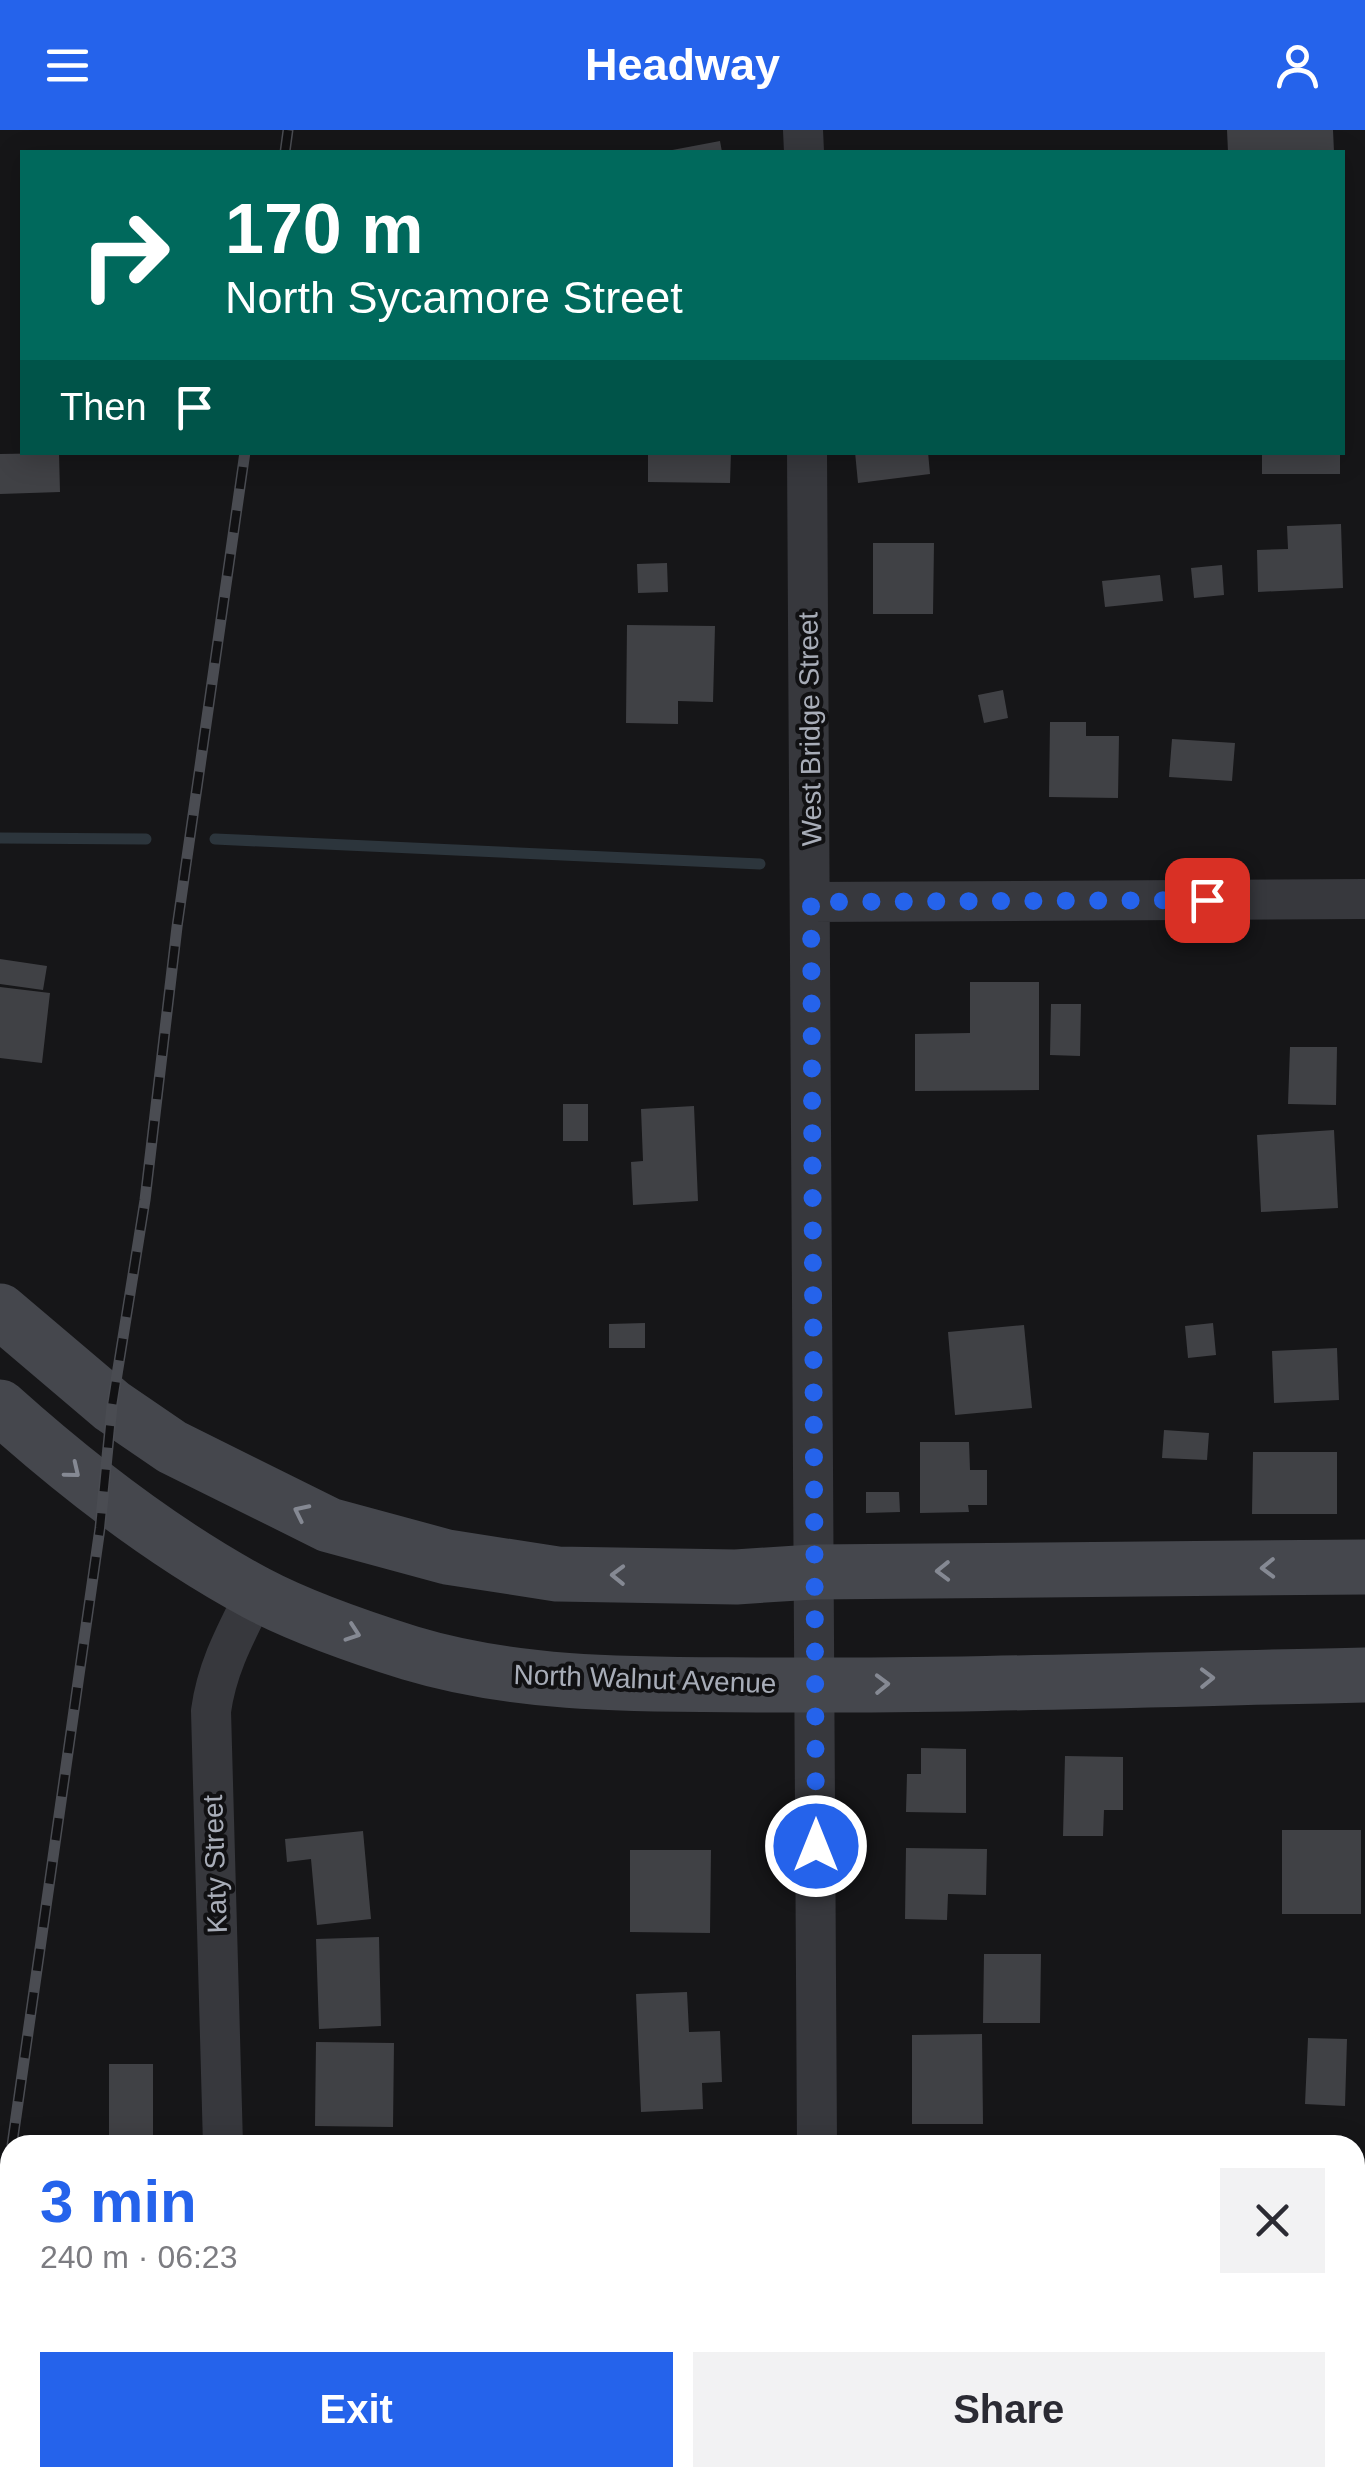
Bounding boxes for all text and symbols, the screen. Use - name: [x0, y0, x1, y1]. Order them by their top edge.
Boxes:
- icon: menu: [40, 38, 95, 93]
- icon: person: [1270, 38, 1325, 93]
- text: Headway: [585, 39, 780, 90]
- icon: right: [60, 190, 190, 320]
- text: 170 m: [225, 190, 423, 268]
- text: North Sycamore Street: [225, 272, 683, 323]
- icon: arrive: [167, 380, 222, 435]
- text: Then: [60, 386, 147, 428]
- street label: West Bridge Street: [792, 611, 828, 846]
- pin: [1165, 858, 1250, 943]
- icon: arrive: [1180, 873, 1235, 928]
- one-way arrow: [62, 1459, 80, 1477]
- one-way arrow: [293, 1504, 311, 1524]
- one-way arrow: [1259, 1557, 1274, 1579]
- one-way arrow: [934, 1560, 950, 1582]
- one-way arrow: [609, 1564, 624, 1586]
- one-way arrow: [344, 1621, 361, 1642]
- street label: North Walnut Avenue: [513, 1659, 777, 1699]
- one-way arrow: [1200, 1667, 1216, 1689]
- one-way arrow: [876, 1673, 891, 1695]
- street label: Katy Street: [197, 1794, 233, 1934]
- position arrow: [764, 1794, 868, 1898]
- text: 3 min: [40, 2168, 197, 2235]
- button: close: [1220, 2168, 1325, 2273]
- text: 240 m · 06:23: [40, 2239, 237, 2275]
- button: Exit: [40, 2352, 673, 2467]
- button: Share: [693, 2352, 1325, 2467]

